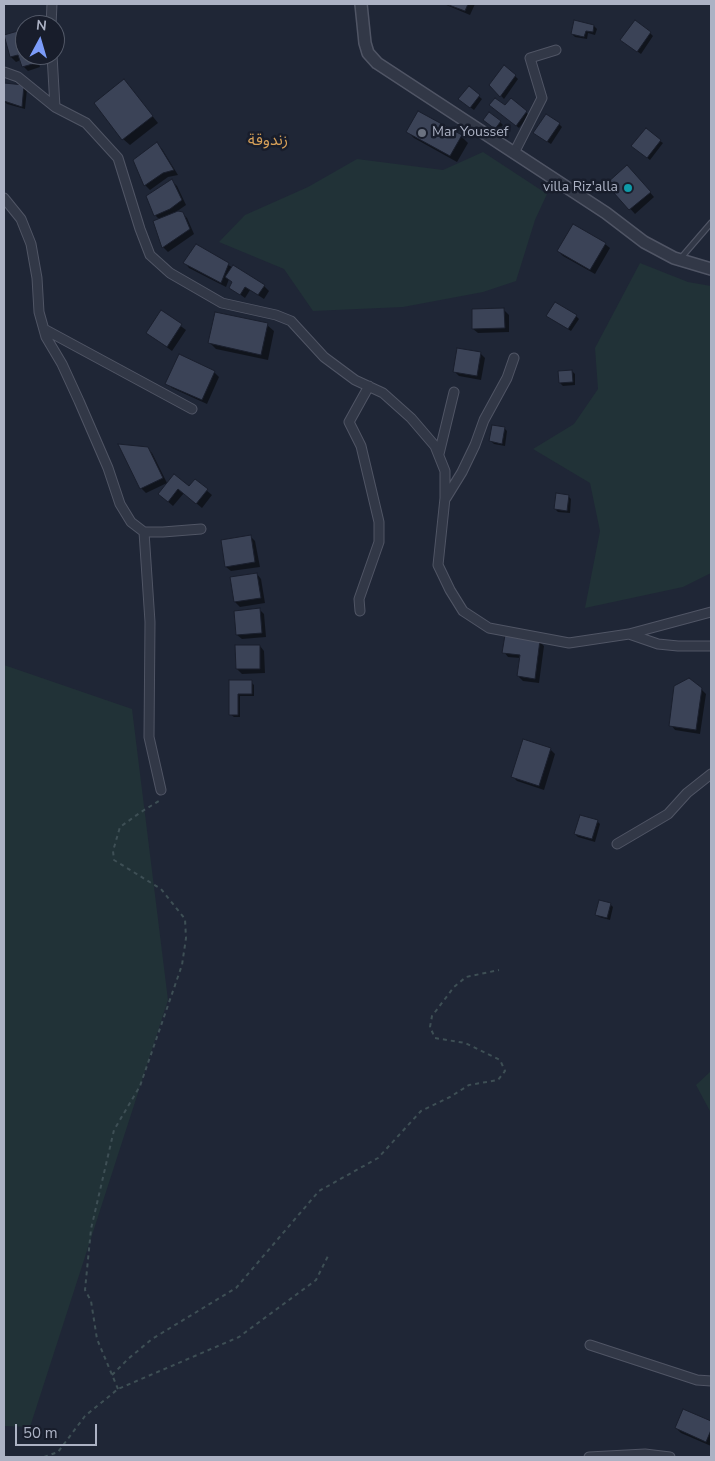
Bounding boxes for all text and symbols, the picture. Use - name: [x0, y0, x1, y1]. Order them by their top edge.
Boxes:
- north arrow: [15, 15, 65, 65]
- text: N: [35, 16, 48, 36]
- place label: Mar Youssef: [432, 125, 508, 141]
- marker: Mar Youssef: [416, 127, 428, 139]
- district label: زندوقة: [248, 131, 288, 151]
- place label: villa Riz'alla: [543, 180, 618, 196]
- marker: villa Riz'alla: [622, 182, 634, 194]
- scale bar: [18, 1414, 100, 1446]
- text: 50 m: [23, 1423, 58, 1443]

